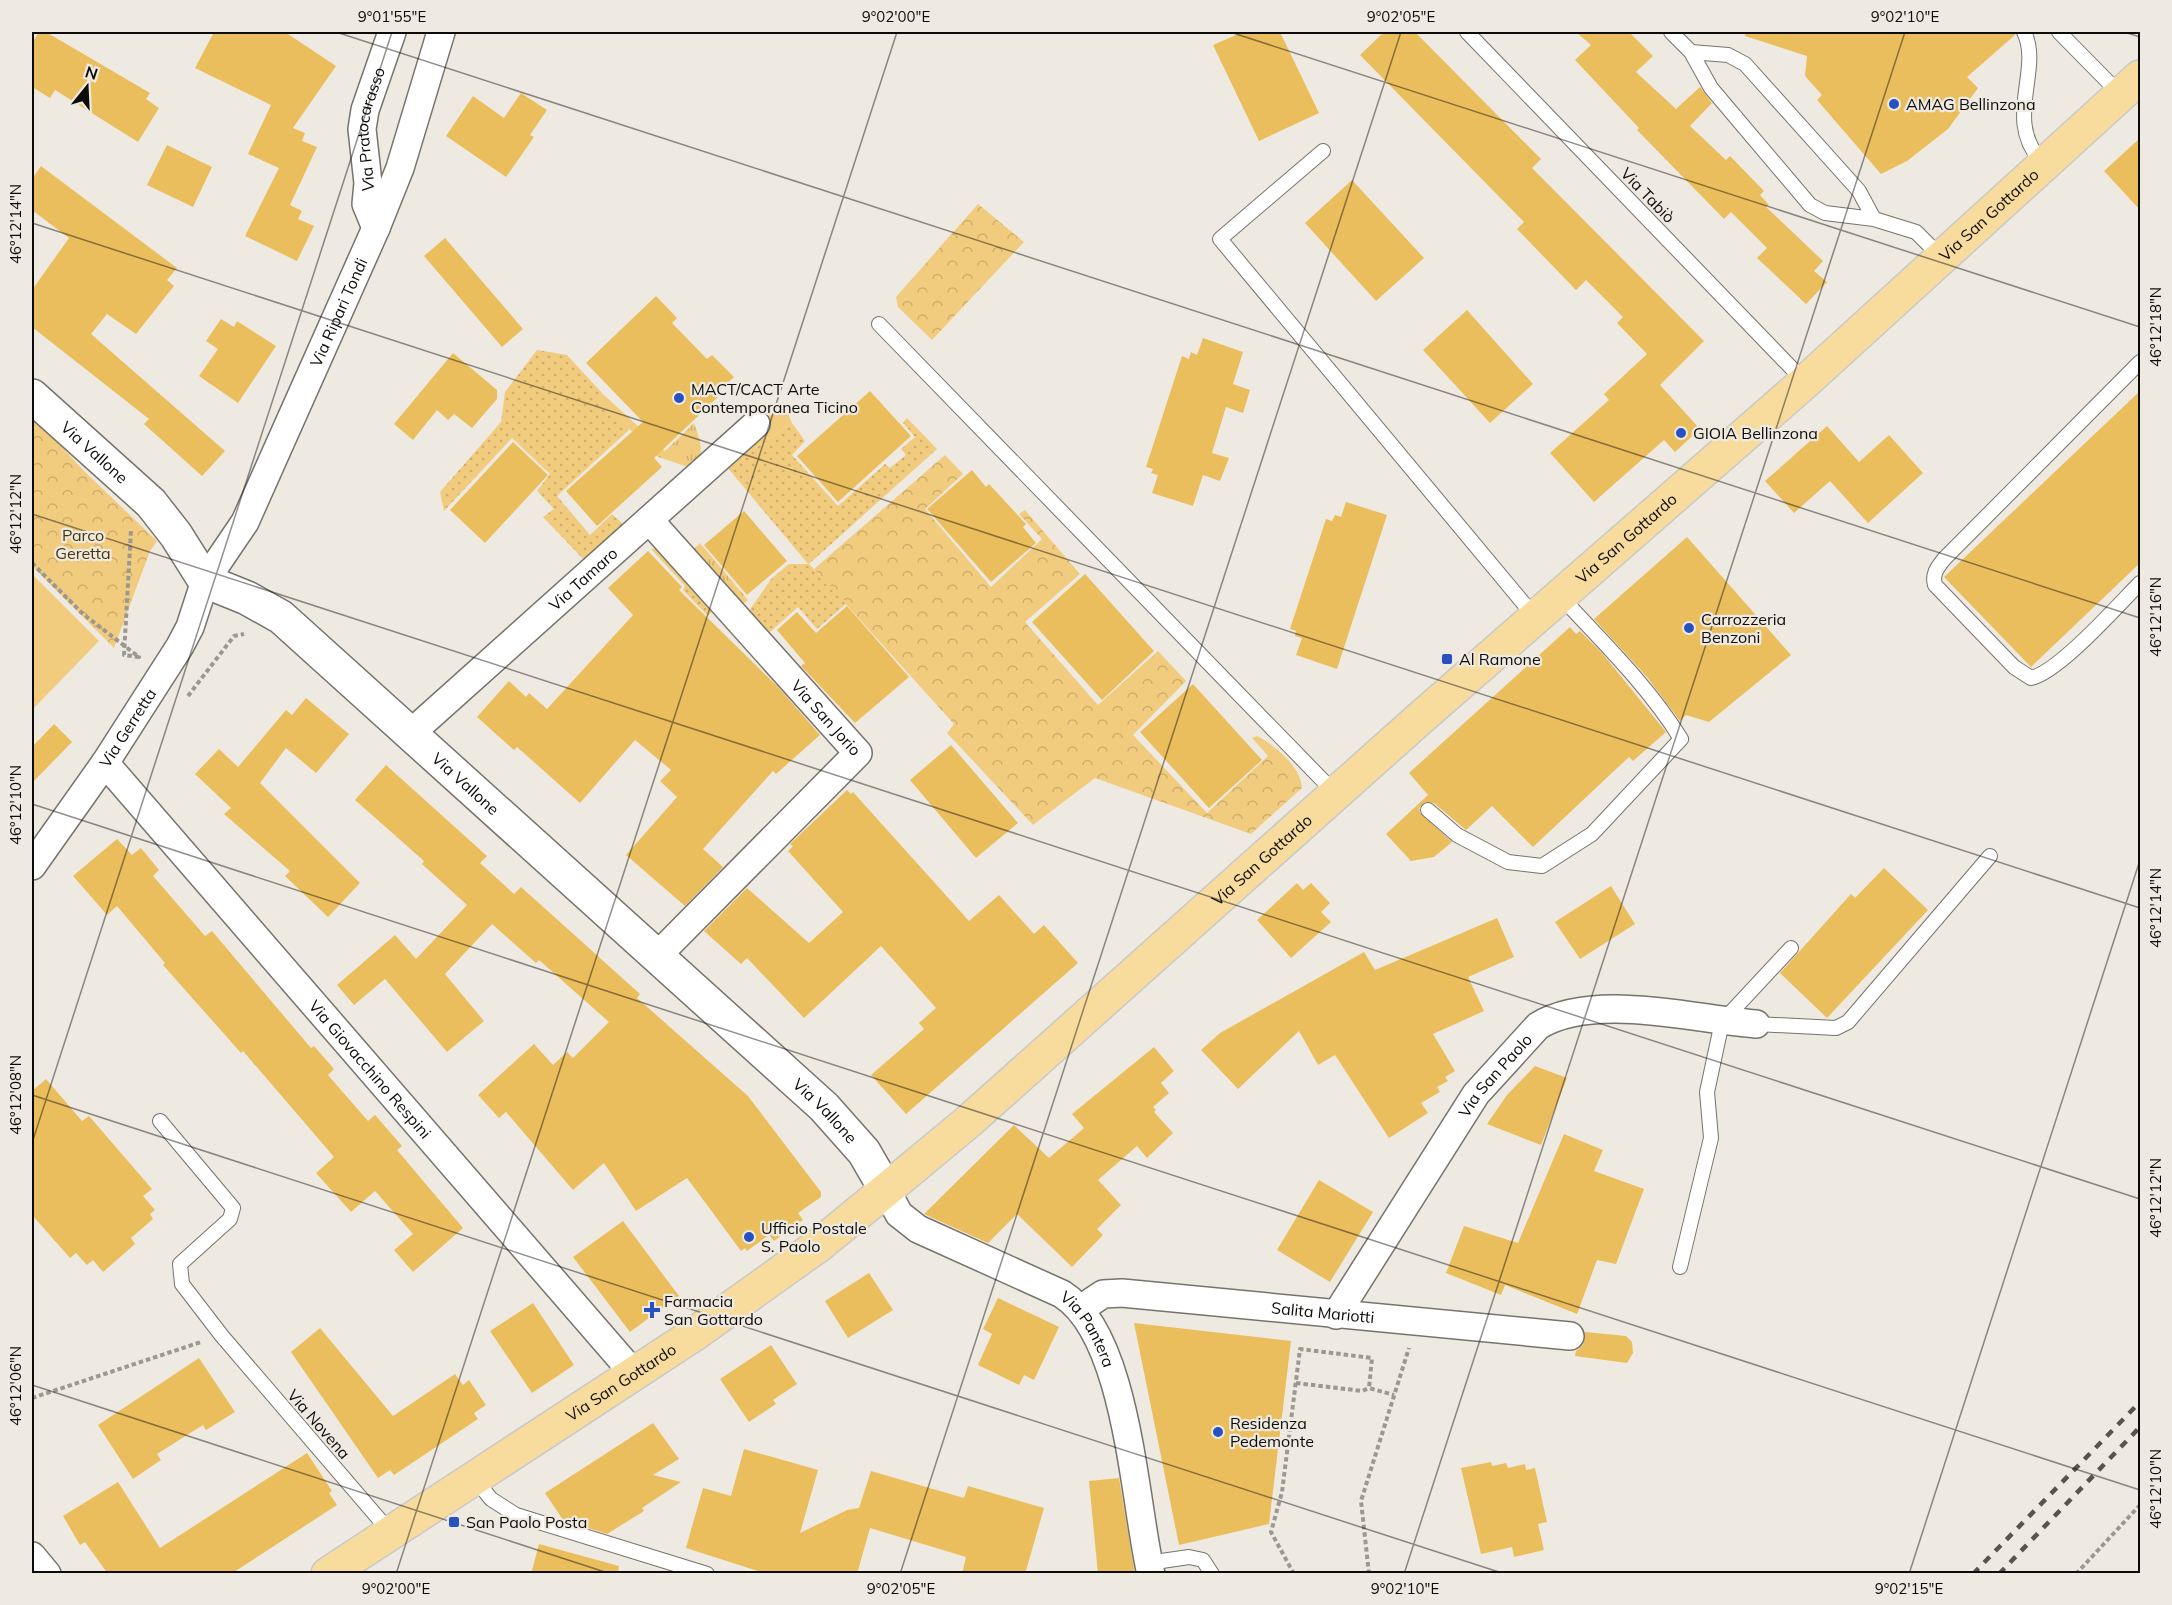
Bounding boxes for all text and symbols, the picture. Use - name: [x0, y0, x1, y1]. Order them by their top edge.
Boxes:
- text: 9°01'55"E: [358, 7, 426, 26]
- text: 9°02'00"E: [862, 7, 930, 26]
- text: 9°02'05"E: [1367, 7, 1435, 26]
- text: 9°02'10"E: [1871, 7, 1939, 26]
- north arrow: [57, 57, 117, 117]
- text: N: [83, 61, 100, 84]
- street label: Via Pratocarasso: [352, 64, 389, 192]
- place label: AMAG Bellinzona: [1906, 94, 2036, 114]
- marker: AMAG Bellinzona: [1887, 97, 1901, 111]
- street label: Via Tabiò: [1617, 163, 1679, 227]
- street label: Via San Gottardo: [1935, 164, 2043, 265]
- text: 46°12'14"N: [6, 184, 25, 264]
- street label: Via Ripari Tondi: [305, 255, 371, 370]
- text: 46°12'18"N: [2146, 287, 2165, 367]
- place label: MACT/CACT Arte Contemporanea Ticino: [691, 379, 858, 417]
- marker: MACT/CACT Arte Contemporanea Ticino: [672, 391, 686, 405]
- street label: Via Vallone: [57, 417, 132, 488]
- place label: GIOIA Bellinzona: [1693, 423, 1818, 443]
- marker: GIOIA Bellinzona: [1674, 426, 1688, 440]
- text: 46°12'12"N: [6, 474, 25, 554]
- street label: Via San Gottardo: [1571, 489, 1681, 588]
- park label: Parco Geretta: [55, 525, 111, 563]
- street label: Via Tamaro: [545, 543, 622, 615]
- text: 46°12'16"N: [2146, 577, 2165, 657]
- place label: Carrozzeria Benzoni: [1701, 609, 1786, 647]
- marker: Carrozzeria Benzoni: [1682, 621, 1696, 635]
- place label: Al Ramone: [1459, 649, 1541, 669]
- marker: Al Ramone: [1440, 652, 1454, 666]
- street label: Via San Jorio: [787, 675, 865, 760]
- street label: Via Gerretta: [95, 685, 160, 771]
- street label: Via Vallone: [428, 748, 503, 819]
- text: 46°12'10"N: [6, 765, 25, 845]
- street label: Via San Gottardo: [1207, 810, 1316, 910]
- text: 46°12'14"N: [2146, 868, 2165, 948]
- street label: Via Giovacchino Respini: [305, 996, 436, 1143]
- street label: Via San Paolo: [1454, 1029, 1536, 1121]
- text: 46°12'08"N: [6, 1055, 25, 1135]
- street label: Via Vallone: [789, 1074, 861, 1147]
- text: 46°12'12"N: [2146, 1158, 2165, 1238]
- place label: Ufficio Postale S. Paolo: [761, 1218, 867, 1256]
- marker: Ufficio Postale S. Paolo: [742, 1230, 756, 1244]
- street label: Via Pantera: [1057, 1286, 1119, 1370]
- place label: Farmacia San Gottardo: [664, 1291, 763, 1329]
- street label: Salita Mariotti: [1270, 1297, 1375, 1327]
- marker: Farmacia San Gottardo: [645, 1303, 659, 1317]
- street label: Via San Gottardo: [562, 1339, 680, 1426]
- text: 46°12'06"N: [6, 1346, 25, 1426]
- street label: Via Novena: [283, 1385, 355, 1463]
- place label: Residenza Pedemonte: [1230, 1413, 1314, 1451]
- marker: Residenza Pedemonte: [1211, 1425, 1225, 1439]
- text: 46°12'10"N: [2146, 1449, 2165, 1529]
- place label: San Paolo Posta: [466, 1512, 587, 1532]
- marker: San Paolo Posta: [447, 1515, 461, 1529]
- text: 9°02'00"E: [362, 1579, 430, 1598]
- text: 9°02'05"E: [867, 1579, 935, 1598]
- text: 9°02'10"E: [1371, 1579, 1439, 1598]
- text: 9°02'15"E: [1875, 1579, 1943, 1598]

